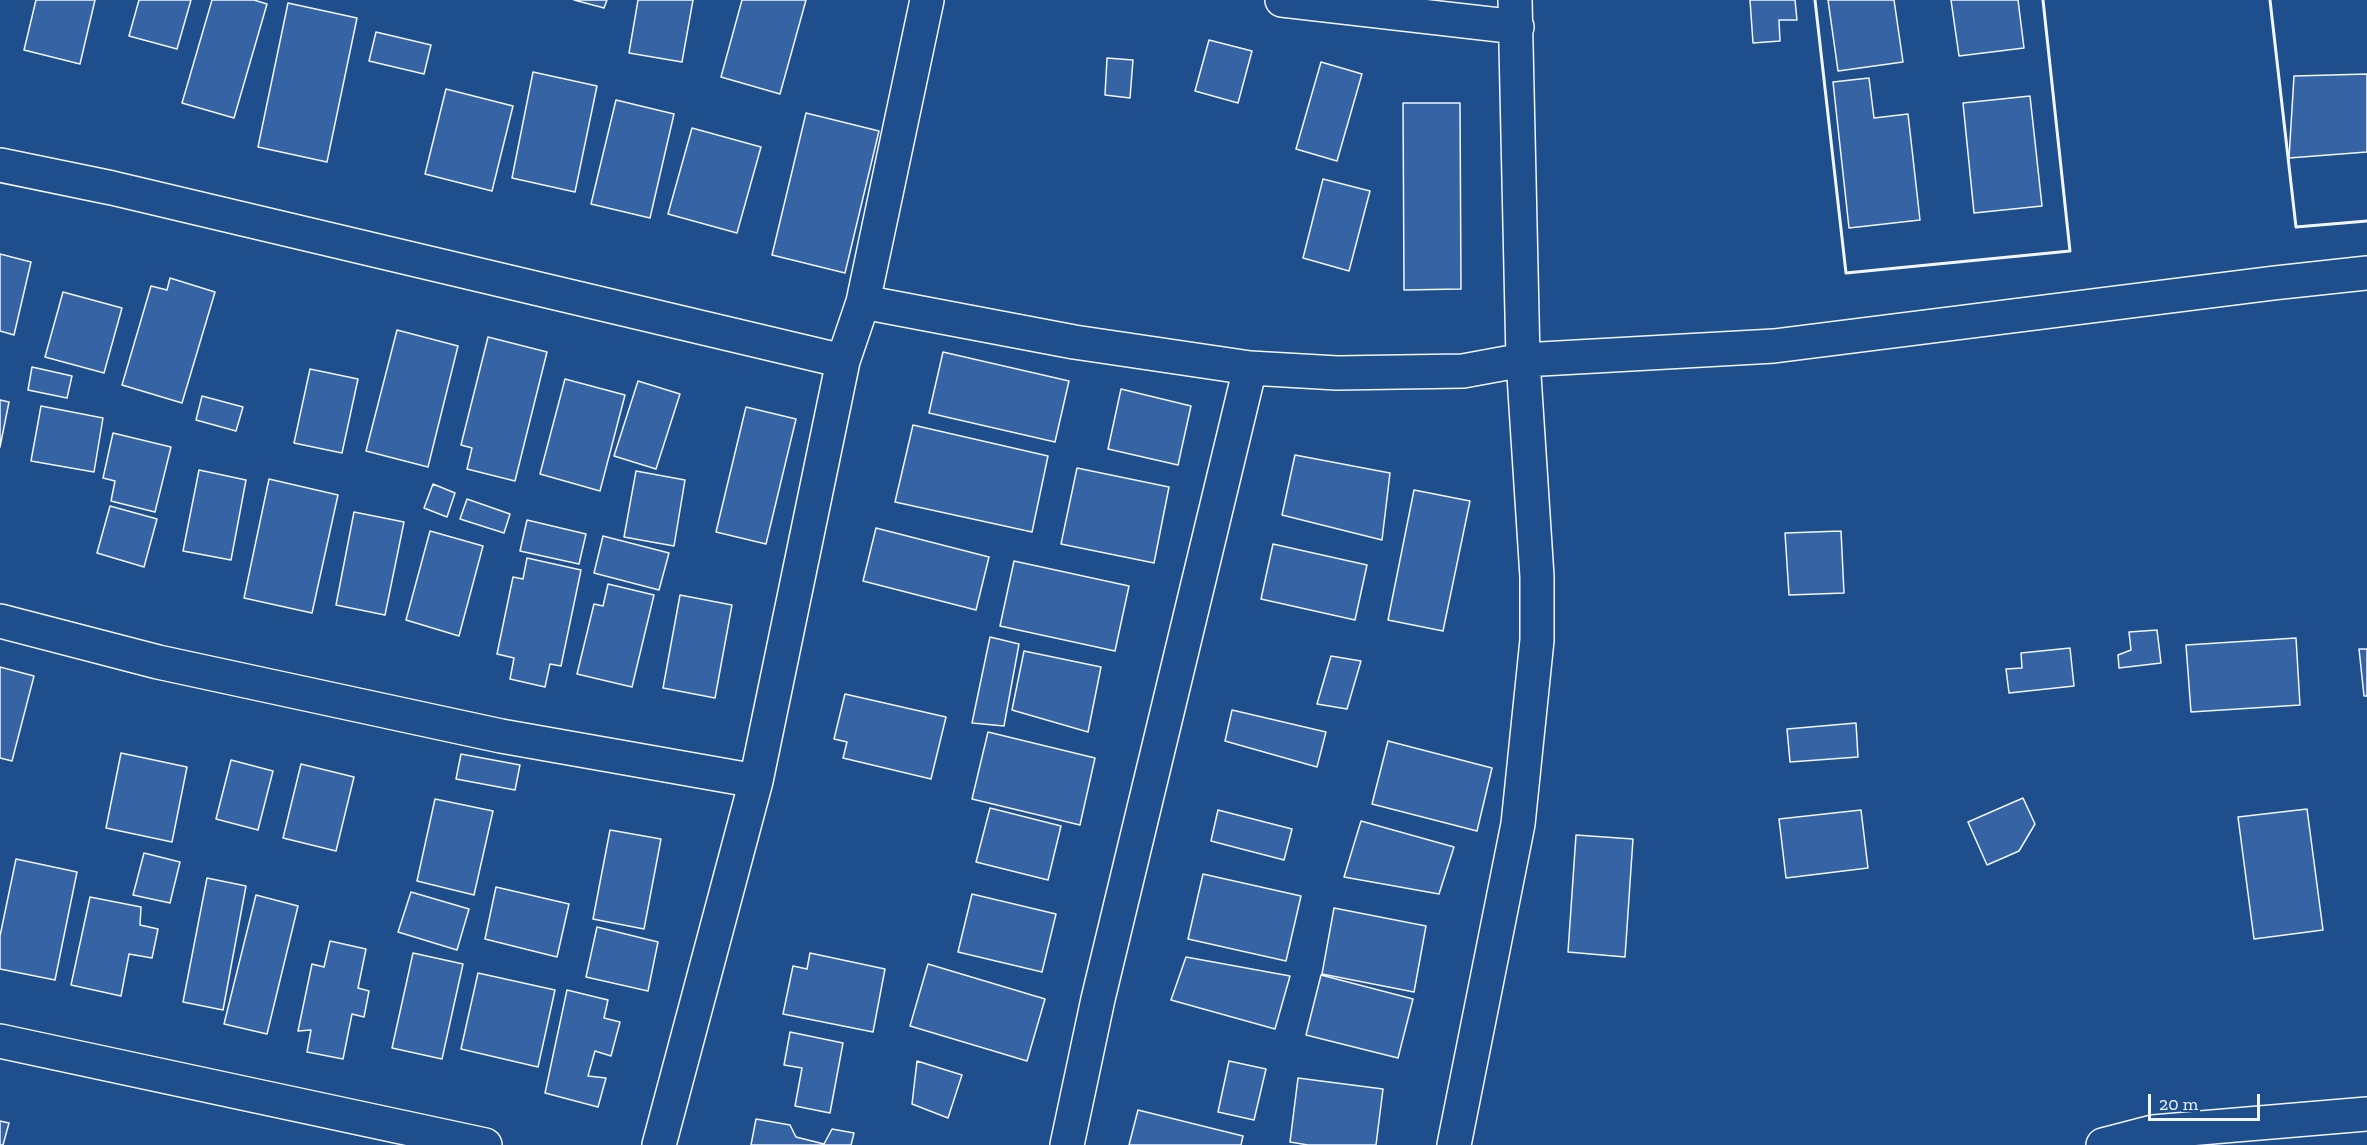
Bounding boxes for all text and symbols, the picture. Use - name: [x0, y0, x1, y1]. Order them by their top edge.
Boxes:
- scale bar: [2151, 1082, 2264, 1120]
- text: 20 m: [2159, 1093, 2198, 1115]

